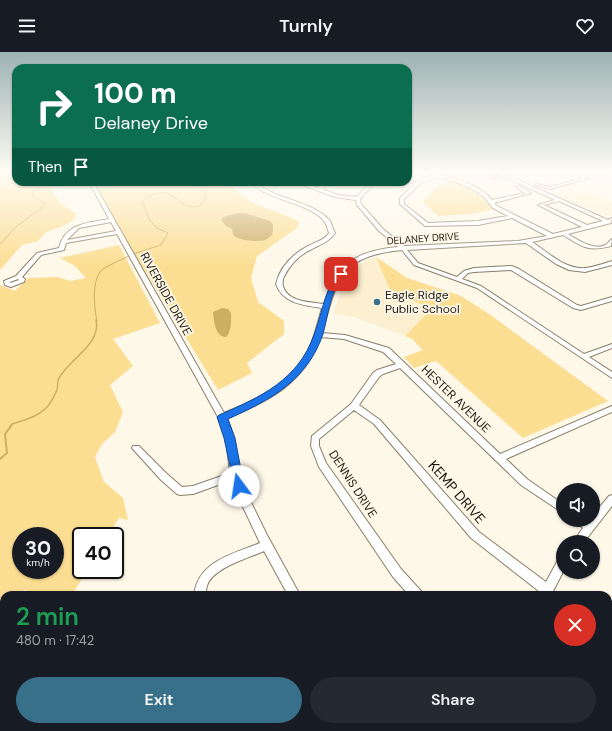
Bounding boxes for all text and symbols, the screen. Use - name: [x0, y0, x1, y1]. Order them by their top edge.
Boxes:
- text: Turnly: [279, 14, 333, 38]
- icon: menu: [16, 15, 38, 37]
- icon: heart: [574, 15, 596, 37]
- text: 100 m: [94, 75, 177, 112]
- icon: right: [28, 80, 80, 132]
- text: Delaney Drive: [94, 111, 208, 135]
- icon: arrive: [70, 156, 92, 178]
- text: Then: [28, 157, 62, 177]
- street label: DELANEY DRIVE: [386, 229, 460, 248]
- street label: RIVERSIDE DRIVE: [136, 250, 196, 339]
- pin: [324, 257, 358, 291]
- icon: arrive: [330, 263, 352, 285]
- place label: Eagle Ridge Public School: [385, 287, 460, 317]
- marker: Eagle Ridge Public School: [372, 297, 382, 307]
- street label: HESTER AVENUE: [418, 362, 494, 436]
- street label: DENNIS DRIVE: [325, 447, 381, 521]
- street label: KEMP DRIVE: [425, 457, 489, 527]
- position arrow: [218, 465, 260, 507]
- map controls: [556, 483, 600, 579]
- button: sound: [556, 483, 600, 527]
- speed limit sign: 40: [72, 527, 124, 579]
- text: 30: [25, 535, 51, 561]
- button: search: [556, 535, 600, 579]
- text: km/h: [26, 556, 50, 569]
- text: 2 min: [16, 601, 79, 632]
- button: close: [554, 604, 596, 646]
- text: 480 m · 17:42: [16, 632, 94, 649]
- button: Exit: [16, 677, 302, 723]
- button: Share: [310, 677, 596, 723]

